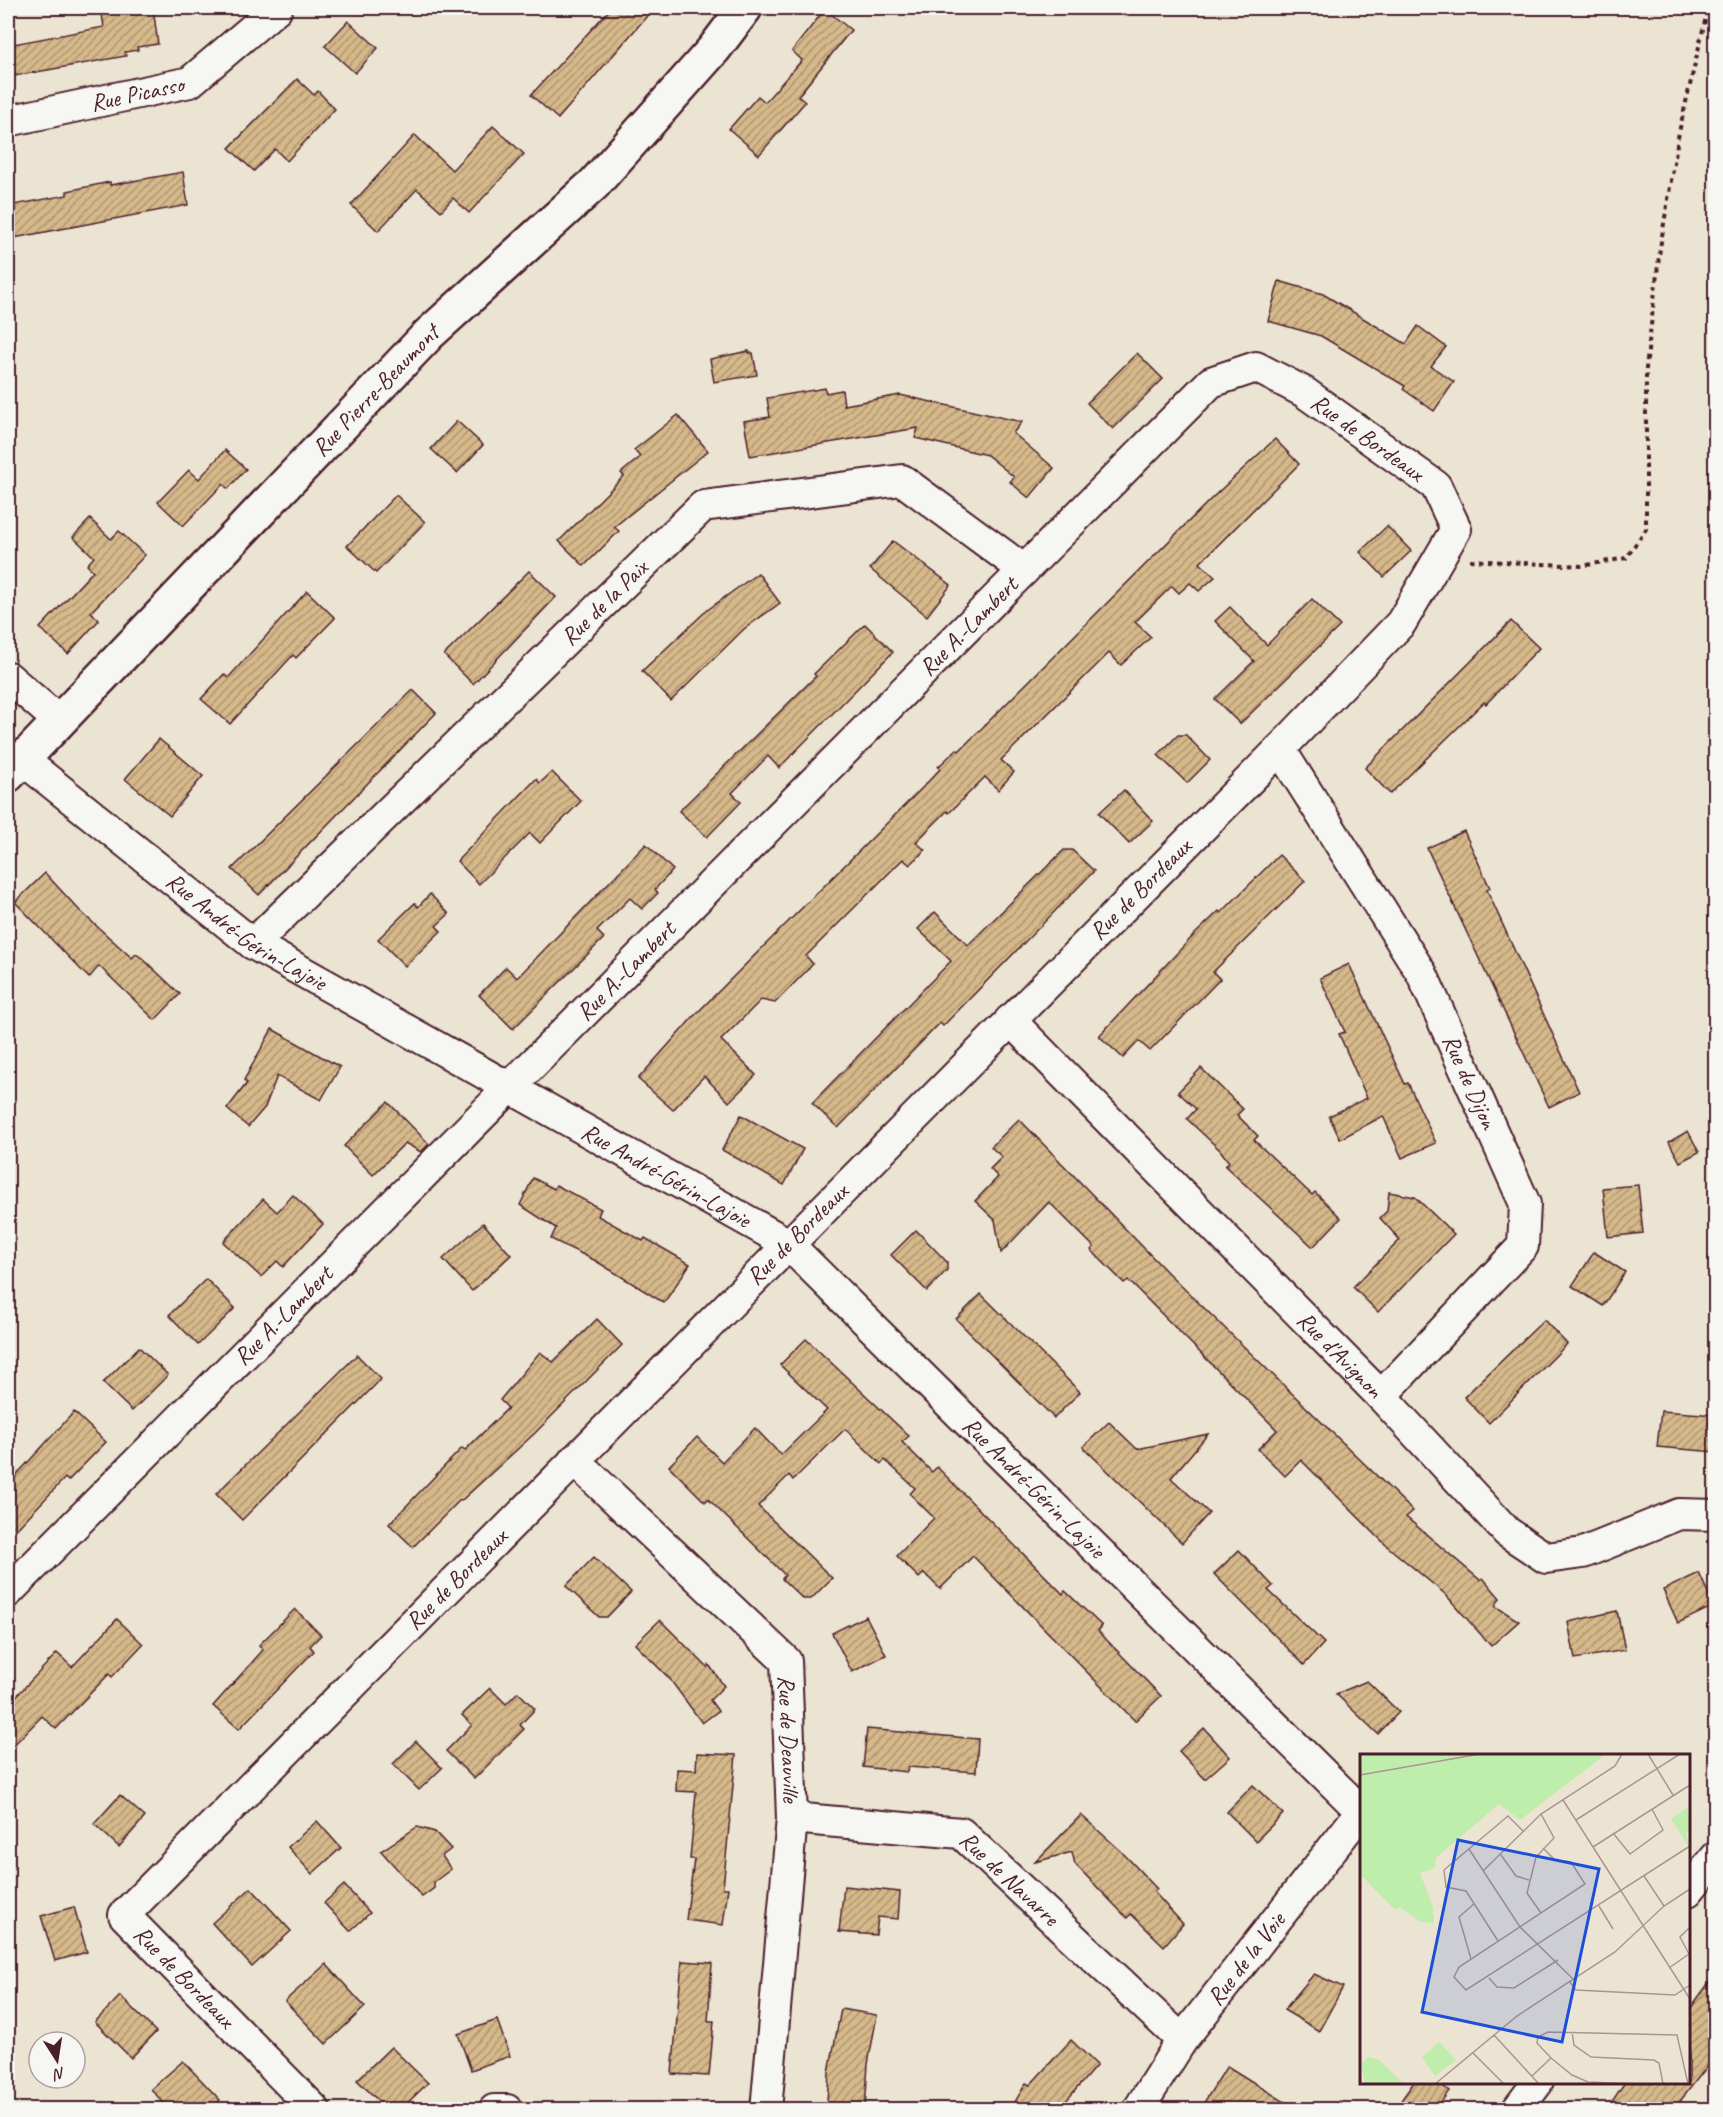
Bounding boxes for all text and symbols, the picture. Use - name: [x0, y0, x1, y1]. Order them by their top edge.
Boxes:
- street label: Rue Picasso: [88, 68, 189, 118]
- street label: Rue Pierre-Beaumont: [305, 316, 447, 462]
- street label: Rue de Bordeaux: [1305, 387, 1432, 489]
- street label: Rue de la Paix: [554, 552, 655, 651]
- street label: Rue A.-Lambert: [912, 569, 1026, 682]
- street label: Rue de Bordeaux: [1083, 831, 1198, 946]
- street label: Rue André-Gérin-Lajoie: [160, 865, 334, 998]
- street label: Rue A.-Lambert: [570, 913, 683, 1027]
- street label: Rue de Dijon: [1436, 1030, 1505, 1135]
- street label: Rue André-Gérin-Lajoie: [576, 1116, 758, 1236]
- street label: Rue de Bordeaux: [740, 1176, 855, 1291]
- street label: Rue A.-Lambert: [227, 1258, 340, 1372]
- street label: Rue d'Avignon: [1291, 1305, 1390, 1405]
- street label: Rue André-Gérin-Lajoie: [956, 1410, 1113, 1566]
- street label: Rue de Bordeaux: [399, 1521, 514, 1636]
- street label: Rue de Deauville: [772, 1675, 806, 1805]
- inset map: [1360, 1754, 1690, 2084]
- street label: Rue de Navarre: [953, 1825, 1067, 1934]
- street label: Rue de la Voie: [1200, 1905, 1293, 2011]
- street label: Rue de Bordeaux: [127, 1919, 242, 2035]
- north arrow: [27, 2030, 87, 2090]
- text: N: [50, 2063, 67, 2085]

